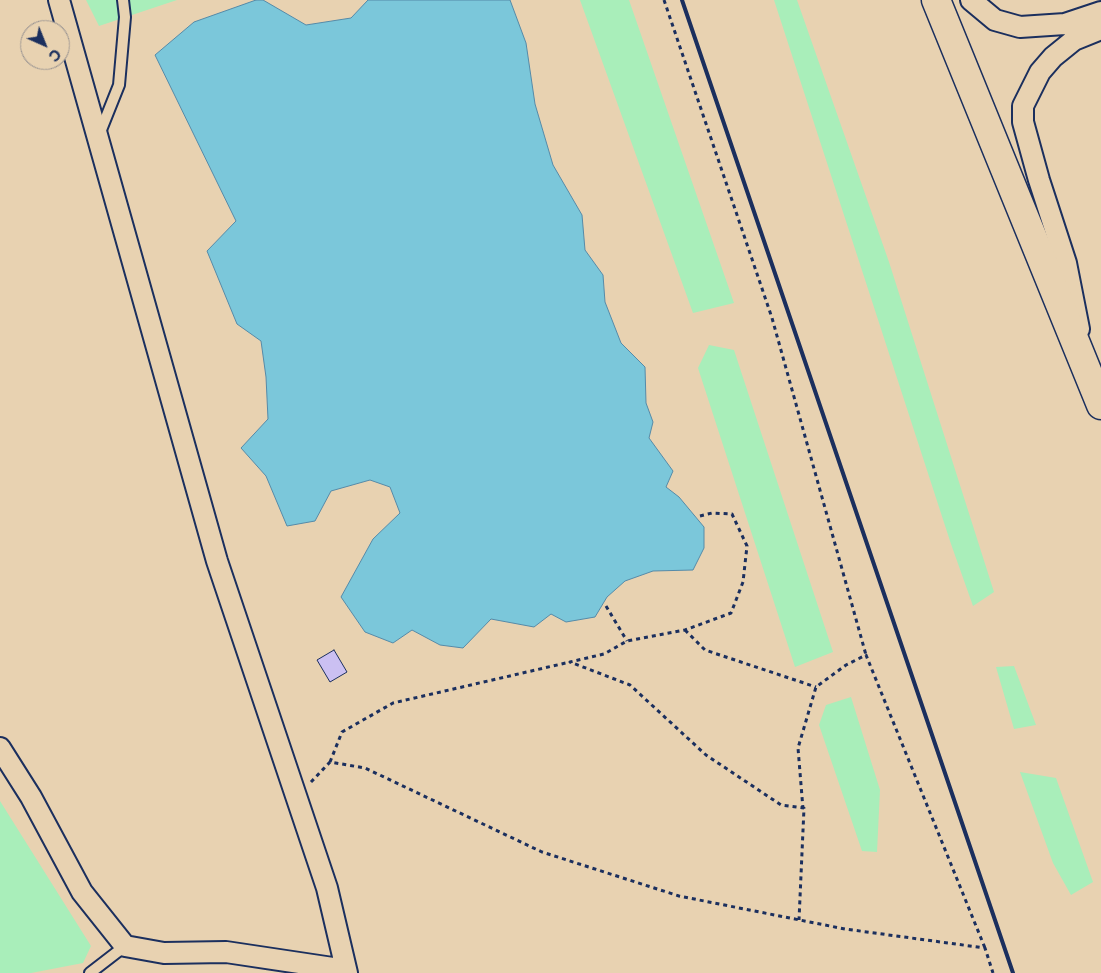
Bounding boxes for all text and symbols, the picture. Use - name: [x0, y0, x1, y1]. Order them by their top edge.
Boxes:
- north arrow: [20, 20, 70, 70]
- text: С: [44, 44, 66, 67]

